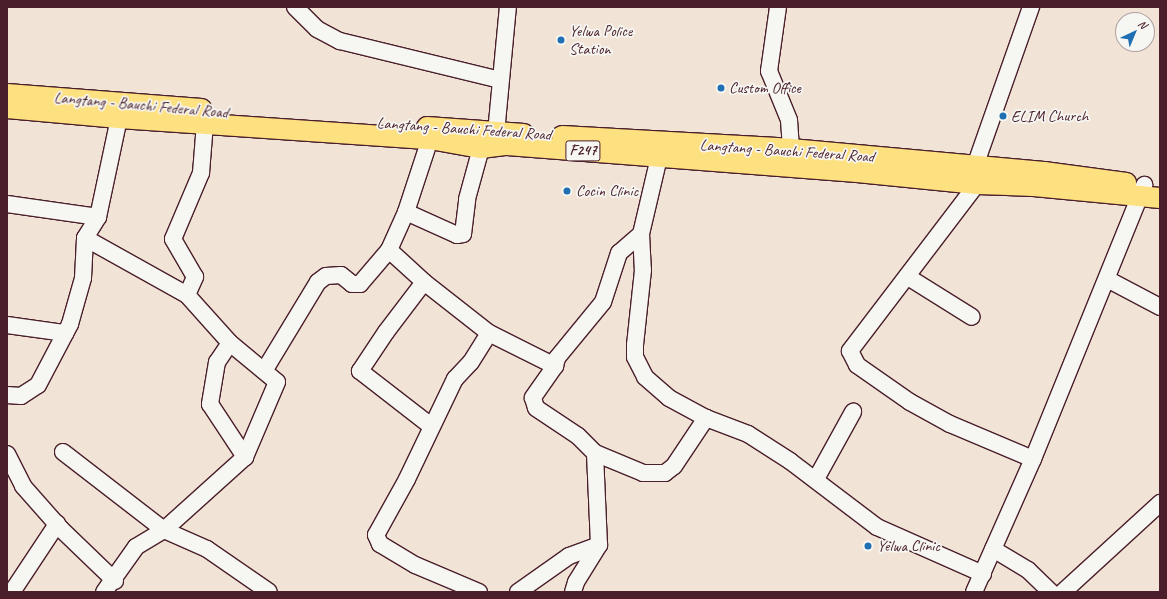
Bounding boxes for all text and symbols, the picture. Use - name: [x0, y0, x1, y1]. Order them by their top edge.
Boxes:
- north arrow: [1115, 12, 1155, 52]
- text: N: [1135, 17, 1150, 31]
- place label: Yelwa Police Station: [569, 21, 632, 59]
- marker: Yelwa Police Station: [556, 35, 566, 45]
- place label: Custom Office: [729, 78, 801, 98]
- marker: Custom Office: [716, 83, 726, 93]
- street label: Langtang - Bauchi Federal Road: [53, 88, 229, 122]
- place label: ELIM Church: [1011, 106, 1088, 126]
- marker: ELIM Church: [998, 111, 1008, 121]
- street label: Langtang - Bauchi Federal Road: [376, 113, 552, 145]
- street label: Langtang - Bauchi Federal Road: [699, 135, 875, 167]
- road number: F247: [565, 138, 601, 164]
- place label: Cocin Clinic: [576, 181, 638, 201]
- marker: Cocin Clinic: [561, 185, 573, 197]
- place label: Yelwa Clinic: [877, 536, 940, 556]
- marker: Yelwa Clinic: [862, 540, 874, 552]

